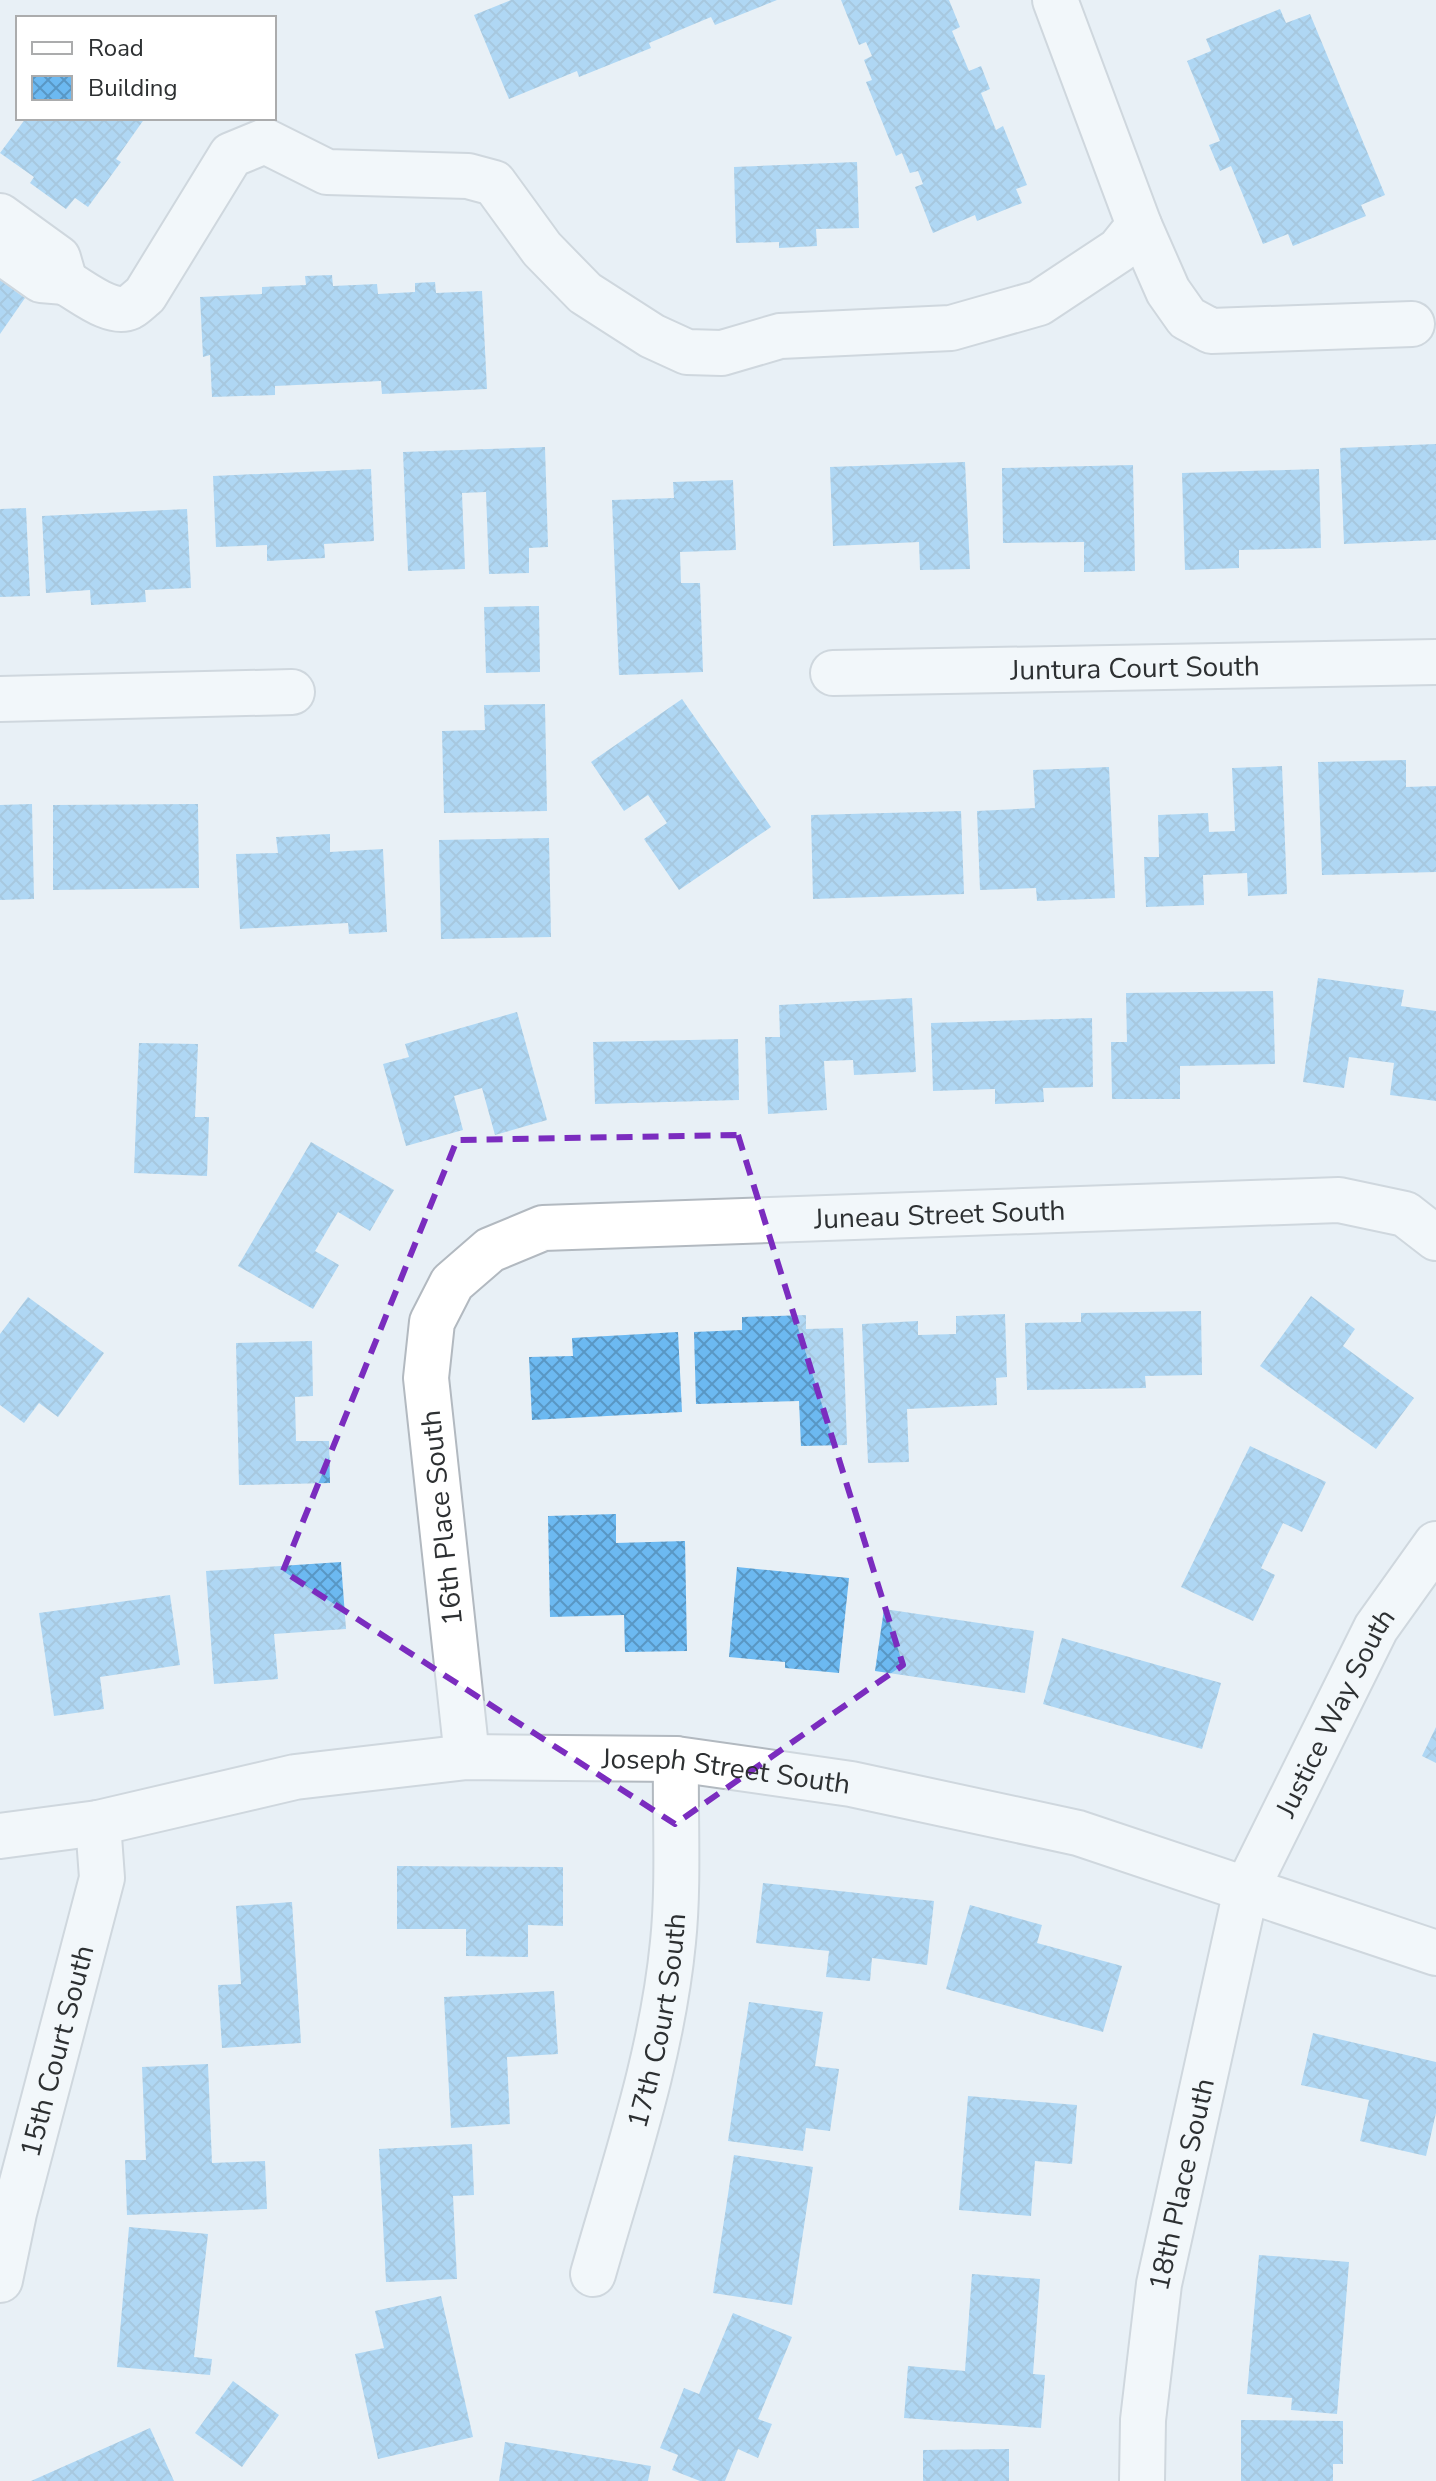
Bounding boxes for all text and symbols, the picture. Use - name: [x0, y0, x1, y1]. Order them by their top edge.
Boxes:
- legend: [16, 16, 276, 120]
- text: Road: [88, 32, 144, 64]
- text: Building: [88, 72, 178, 104]
- street label: Juntura Court South: [1009, 647, 1260, 690]
- street label: Juneau Street South: [812, 1192, 1066, 1238]
- street label: 16th Place South: [412, 1408, 472, 1627]
- street label: Justice Way South: [1267, 1601, 1404, 1824]
- street label: Joseph Street South: [600, 1740, 853, 1804]
- street label: 17th Court South: [618, 1912, 695, 2132]
- street label: 15th Court South: [11, 1941, 104, 2161]
- street label: 18th Place South: [1140, 2075, 1224, 2294]

